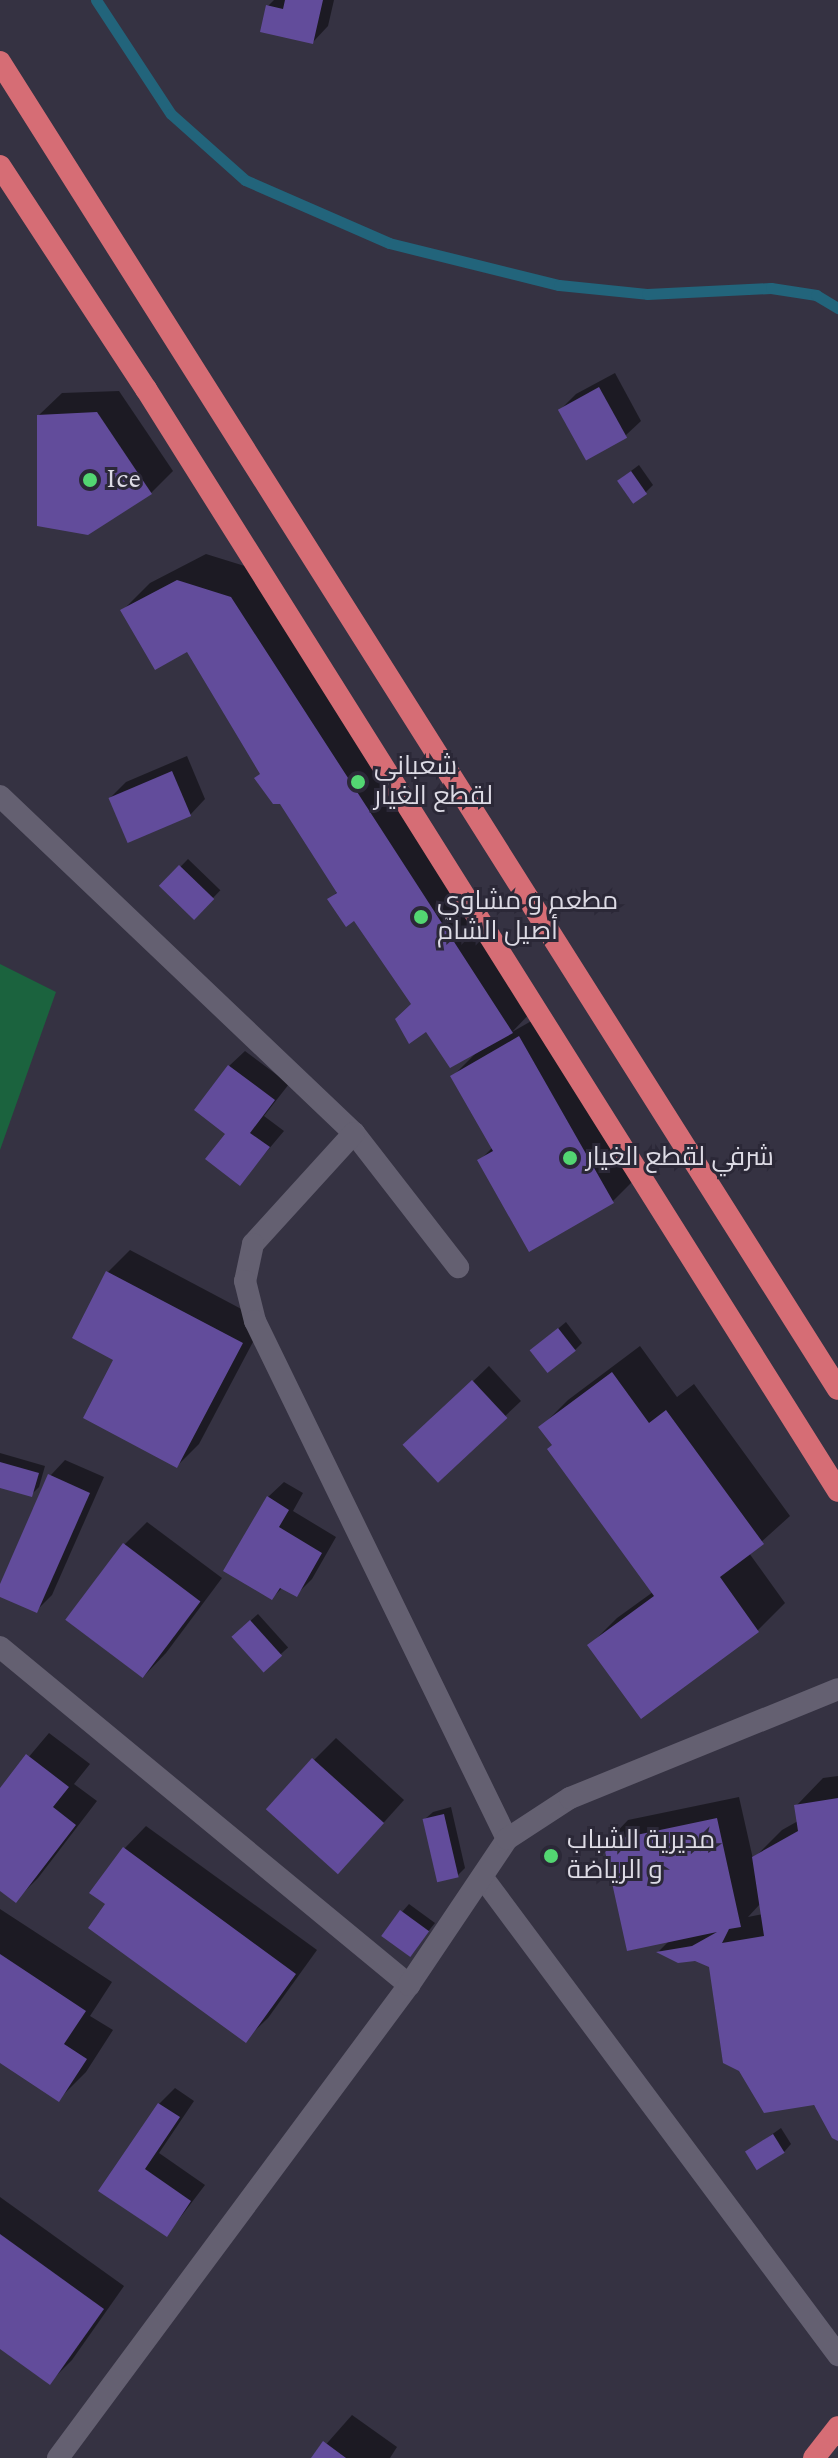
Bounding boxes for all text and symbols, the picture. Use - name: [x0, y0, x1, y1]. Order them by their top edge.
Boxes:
- place label: Ice: [106, 464, 141, 496]
- marker: Ice: [81, 471, 99, 489]
- place label: شعباني لقطع الغيار: [374, 751, 493, 812]
- marker: شعباني لقطع الغيار: [349, 773, 367, 791]
- place label: مطعم و مشاوي أصيل الشام: [437, 886, 618, 948]
- marker: مطعم و مشاوي أصيل الشام: [412, 908, 430, 926]
- place label: شرفي لقطع الغيار: [586, 1142, 774, 1174]
- marker: شرفي لقطع الغيار: [561, 1149, 579, 1167]
- place label: مديرية الشباب و الرياضة: [567, 1825, 715, 1886]
- marker: مديرية الشباب و الرياضة: [542, 1847, 560, 1865]

